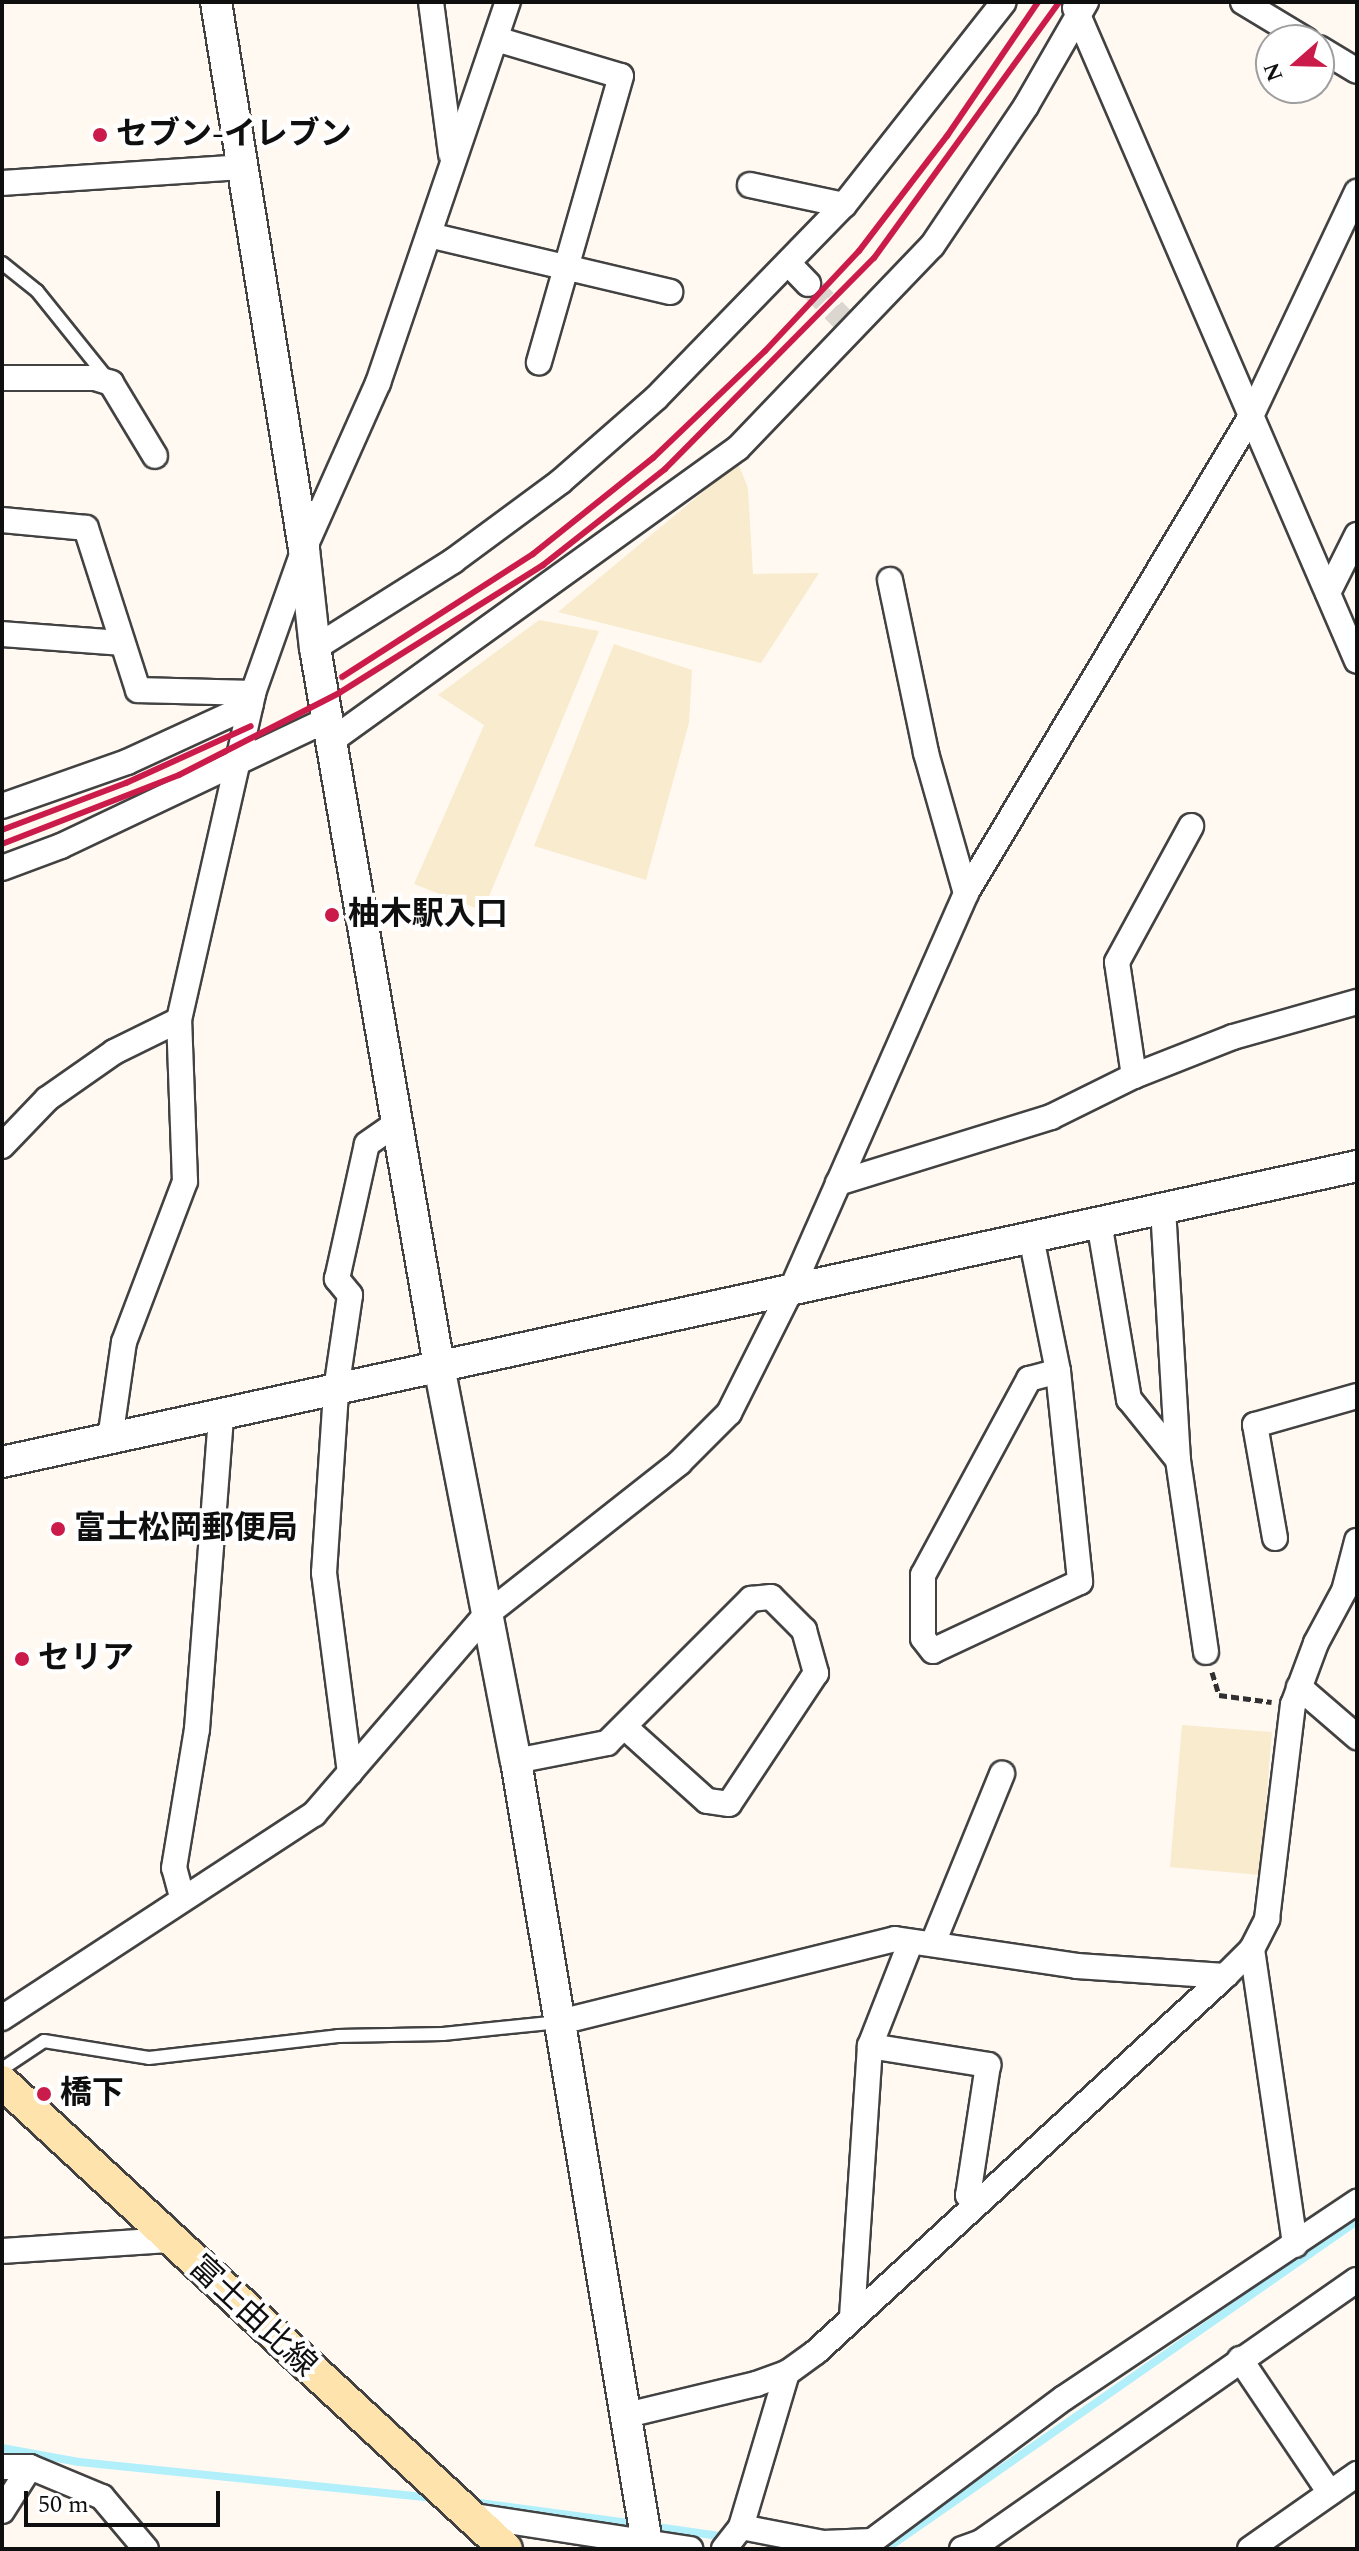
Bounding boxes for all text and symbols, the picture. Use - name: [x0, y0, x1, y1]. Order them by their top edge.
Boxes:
- north arrow: [1255, 24, 1335, 104]
- text: N: [1255, 58, 1292, 86]
- place label: セブン-イレブン: [116, 116, 352, 154]
- marker: セブン-イレブン: [91, 126, 109, 144]
- place label: 柚木駅入口: [348, 896, 508, 934]
- marker: 柚木駅入口: [323, 906, 341, 924]
- place label: 富士松岡郵便局: [74, 1510, 298, 1548]
- marker: 富士松岡郵便局: [49, 1520, 67, 1538]
- place label: セリア: [38, 1640, 134, 1678]
- marker: セリア: [13, 1650, 31, 1668]
- place label: 橋下: [60, 2075, 124, 2113]
- marker: 橋下: [35, 2085, 53, 2103]
- street label: 富士由比線: [180, 2248, 324, 2386]
- scale bar: [28, 2475, 224, 2525]
- text: 50 m: [38, 2487, 89, 2523]

